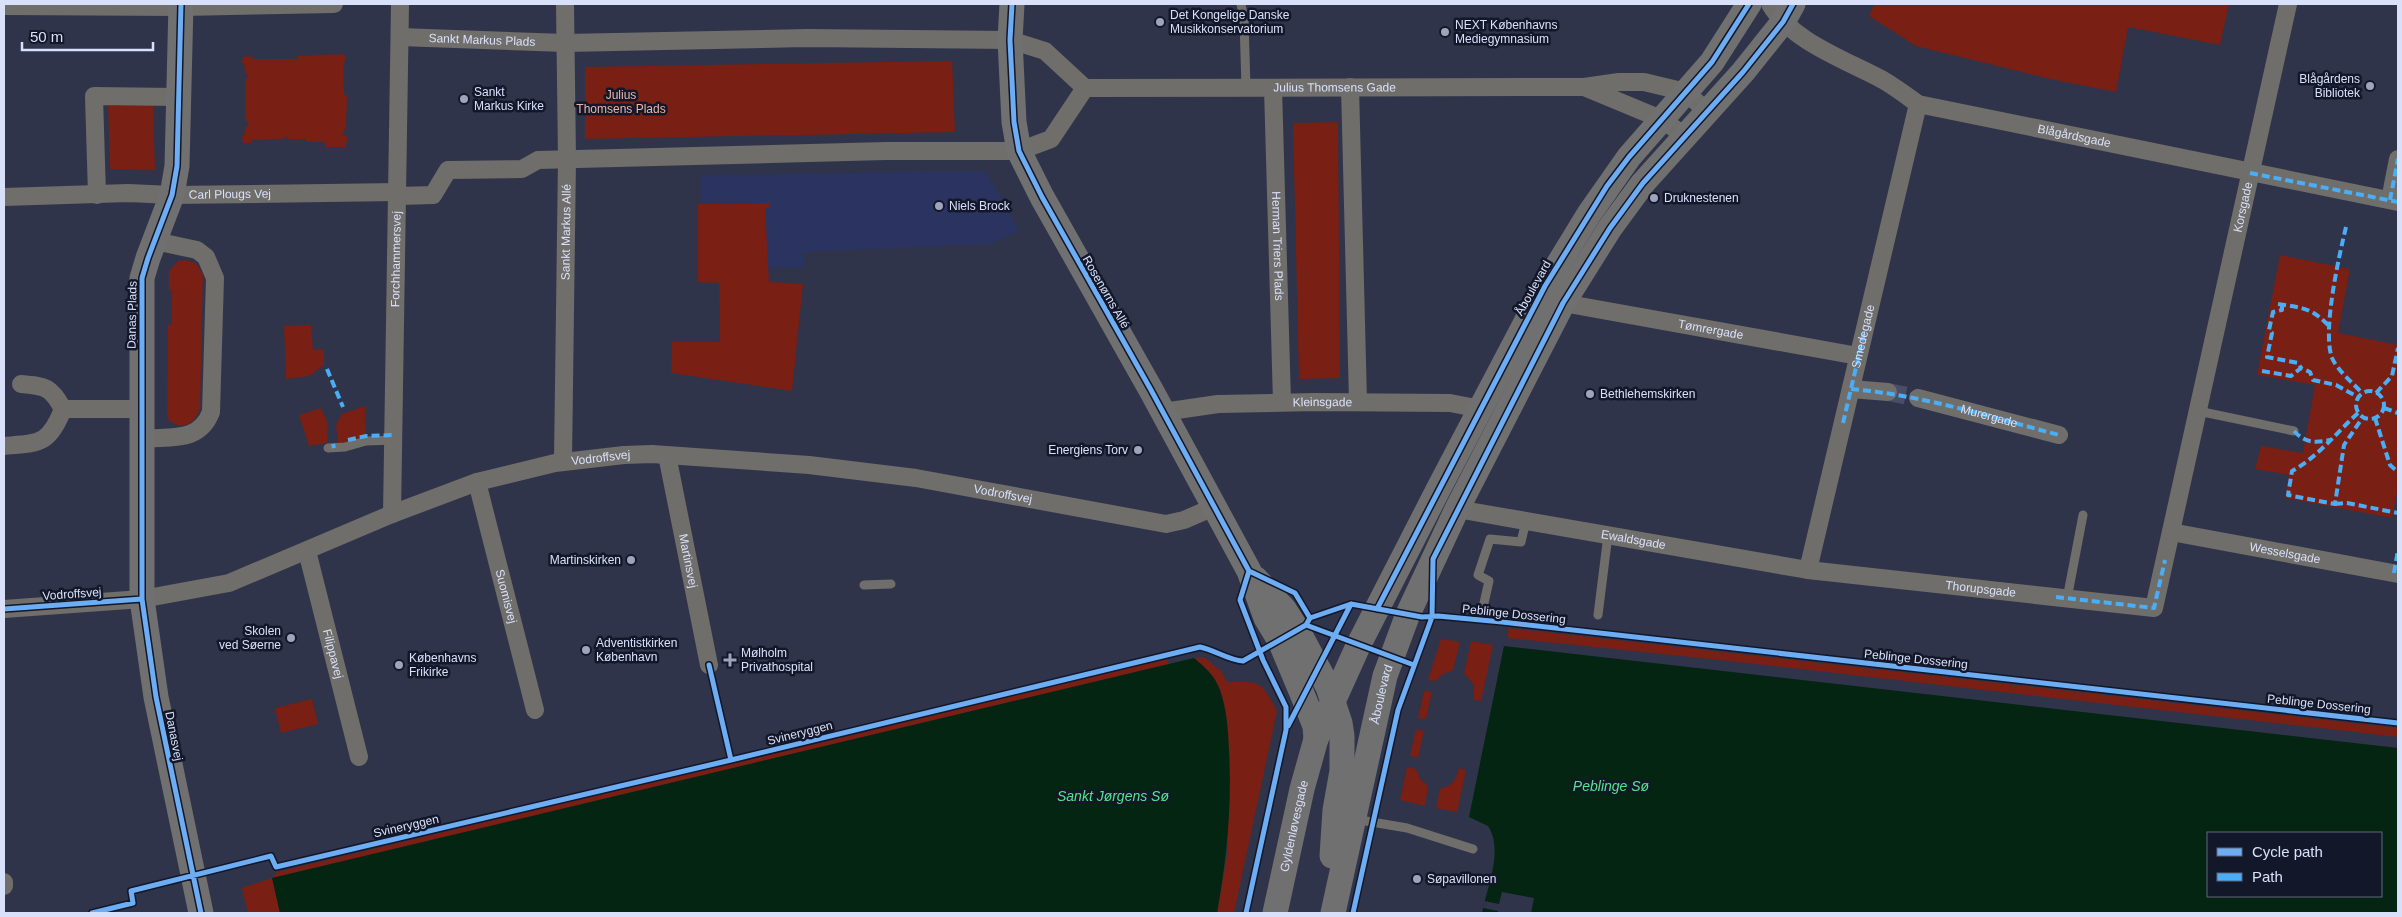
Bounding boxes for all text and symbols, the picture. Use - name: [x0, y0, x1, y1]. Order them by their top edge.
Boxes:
- place label: Det Kongelige Danske Musikkonservatorium: [1170, 8, 1290, 36]
- marker: Det Kongelige Danske Musikkonservatorium: [1154, 16, 1166, 28]
- place label: NEXT Københavns Mediegymnasium: [1455, 18, 1558, 46]
- scale bar: [22, 20, 154, 52]
- marker: NEXT Københavns Mediegymnasium: [1439, 26, 1451, 38]
- text: 50 m: [30, 28, 63, 45]
- street label: Sankt Markus Plads: [428, 31, 536, 49]
- place label: Blågårdens Bibliotek: [2299, 72, 2361, 100]
- street label: Julius Thomsens Gade: [1273, 80, 1396, 95]
- marker: Blågårdens Bibliotek: [2364, 80, 2376, 92]
- place label: Sankt Markus Kirke: [474, 85, 544, 113]
- park label: Julius Thomsens Plads: [576, 88, 666, 116]
- marker: Sankt Markus Kirke: [458, 93, 470, 105]
- street label: Blågårdsgade: [2037, 122, 2112, 150]
- street label: Korsgade: [2231, 180, 2255, 234]
- street label: Sankt Markus Allé: [558, 184, 574, 280]
- street label: Carl Plougs Vej: [189, 187, 271, 202]
- street label: Herman Triers Plads: [1269, 191, 1286, 301]
- place label: Druknestenen: [1664, 191, 1739, 205]
- marker: Druknestenen: [1648, 192, 1660, 204]
- place label: Niels Brock: [949, 199, 1011, 213]
- marker: Niels Brock: [933, 200, 945, 212]
- street label: Forchhammersvej: [388, 211, 404, 307]
- street label: Rosenørns Allé: [1080, 253, 1133, 331]
- street label: Åboulevard: [1511, 258, 1554, 318]
- street label: Danas Plads: [124, 281, 140, 349]
- street label: Smedegade: [1849, 303, 1877, 370]
- street label: Tømrergade: [1677, 317, 1745, 342]
- place label: Bethlehemskirken: [1600, 387, 1695, 401]
- marker: Bethlehemskirken: [1584, 388, 1596, 400]
- street label: Kleinsgade: [1293, 395, 1353, 409]
- street label: Murergade: [1959, 402, 2019, 430]
- place label: Energiens Torv: [1048, 443, 1128, 457]
- marker: Energiens Torv: [1132, 444, 1144, 456]
- street label: Vodroffsvej: [571, 448, 630, 468]
- street label: Vodroffsvej: [973, 482, 1033, 506]
- street label: Ewaldsgade: [1600, 527, 1667, 552]
- street label: Martinsvej: [676, 533, 700, 589]
- street label: Wesselsgade: [2248, 540, 2322, 567]
- place label: Martinskirken: [550, 553, 621, 567]
- marker: Martinskirken: [625, 554, 637, 566]
- street label: Suomisvej: [492, 568, 520, 625]
- street label: Thorupsgade: [1945, 578, 2017, 600]
- street label: Vodroffsvej: [42, 585, 102, 603]
- street label: Peblinge Dossering: [1462, 602, 1566, 626]
- place label: Skolen ved Søerne: [219, 624, 281, 652]
- street label: Filippavej: [320, 627, 346, 680]
- marker: Skolen ved Søerne: [285, 632, 297, 644]
- place label: Adventistkirken København: [596, 636, 677, 664]
- marker: Adventistkirken København: [580, 644, 592, 656]
- place label: Mølholm Privathospital: [741, 646, 813, 674]
- street label: Peblinge Dossering: [1864, 647, 1968, 671]
- place label: Københavns Frikirke: [409, 651, 476, 679]
- marker: Mølholm Privathospital: [723, 653, 737, 667]
- marker: Københavns Frikirke: [393, 659, 405, 671]
- street label: Åboulevard: [1367, 663, 1396, 725]
- street label: Peblinge Dossering: [2267, 692, 2371, 716]
- street label: Danasvej: [162, 710, 186, 762]
- street label: Svineryggen: [766, 718, 834, 748]
- street label: Gyldenløvesgade: [1277, 778, 1311, 873]
- water label: Peblinge Sø: [1573, 778, 1650, 794]
- water label: Sankt Jørgens Sø: [1057, 788, 1169, 804]
- street label: Svineryggen: [372, 812, 440, 840]
- legend: [2207, 832, 2382, 897]
- text: Cycle path: [2252, 843, 2323, 860]
- text: Path: [2252, 868, 2283, 885]
- place label: Søpavillonen: [1427, 872, 1496, 886]
- marker: Søpavillonen: [1411, 873, 1423, 885]

